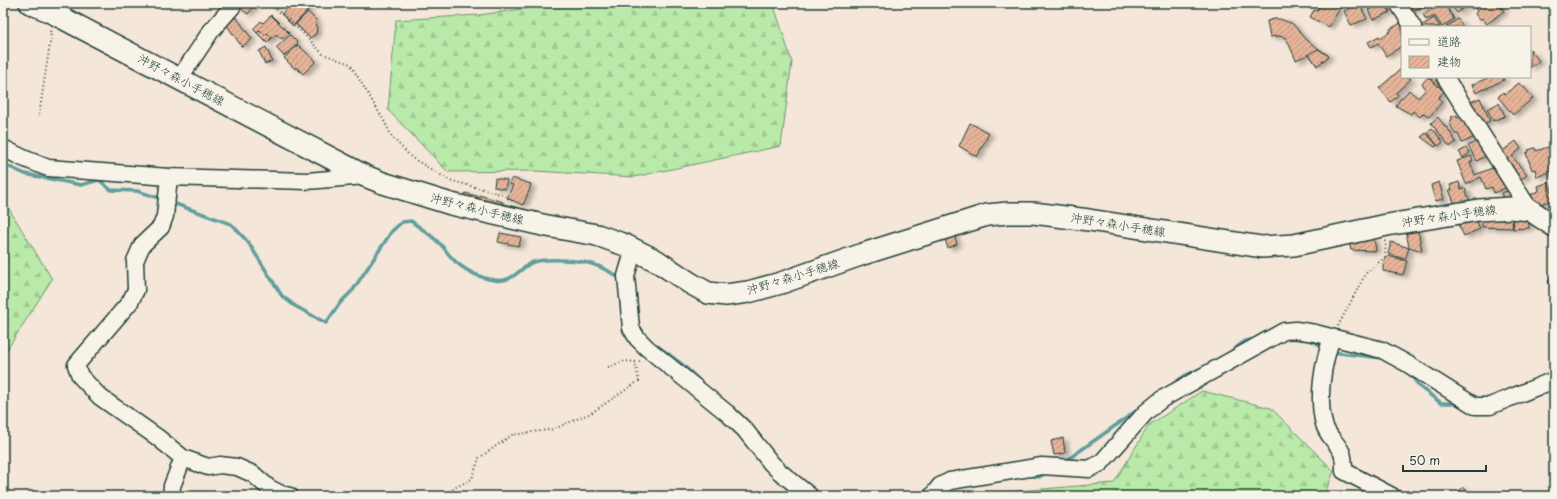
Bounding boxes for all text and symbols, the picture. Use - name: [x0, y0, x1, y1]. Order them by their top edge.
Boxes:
- legend: [1401, 26, 1531, 78]
- text: 道路: [1437, 32, 1461, 50]
- street label: 沖野々森小手穂線: [135, 49, 228, 110]
- text: 建物: [1437, 52, 1461, 70]
- street label: 沖野々森小手穂線: [428, 188, 526, 228]
- street label: 沖野々森小手穂線: [1400, 199, 1498, 231]
- street label: 沖野々森小手穂線: [1069, 208, 1167, 240]
- street label: 沖野々森小手穂線: [744, 253, 841, 299]
- scale bar: [1403, 447, 1486, 473]
- text: 50 m: [1409, 451, 1440, 469]

